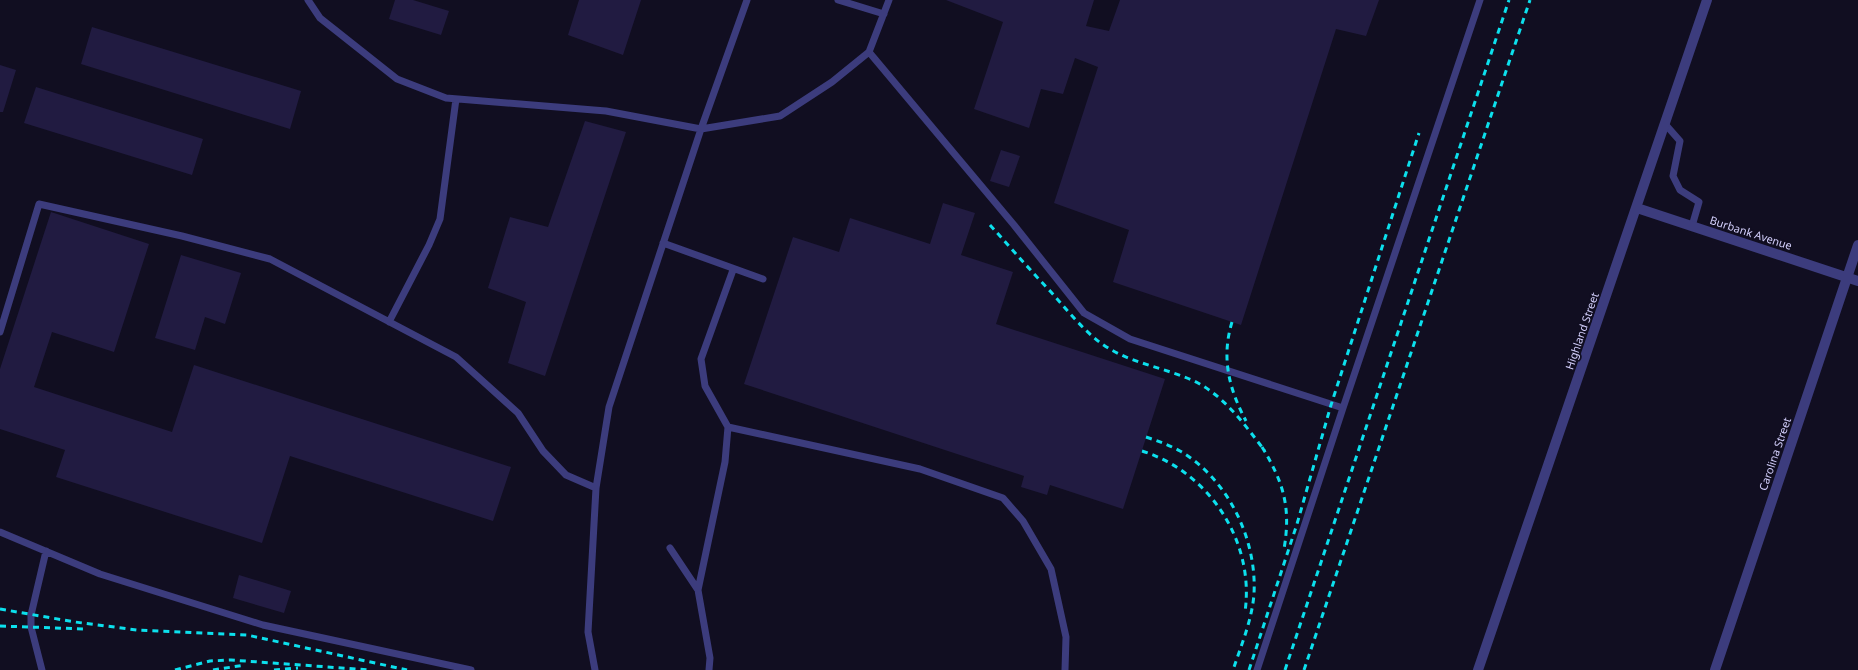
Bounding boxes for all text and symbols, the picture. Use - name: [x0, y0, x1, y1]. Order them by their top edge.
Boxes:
- street label: Burbank Avenue: [1708, 212, 1794, 253]
- street label: Highland Street: [1561, 290, 1602, 371]
- street label: Carolina Street: [1755, 415, 1794, 492]

